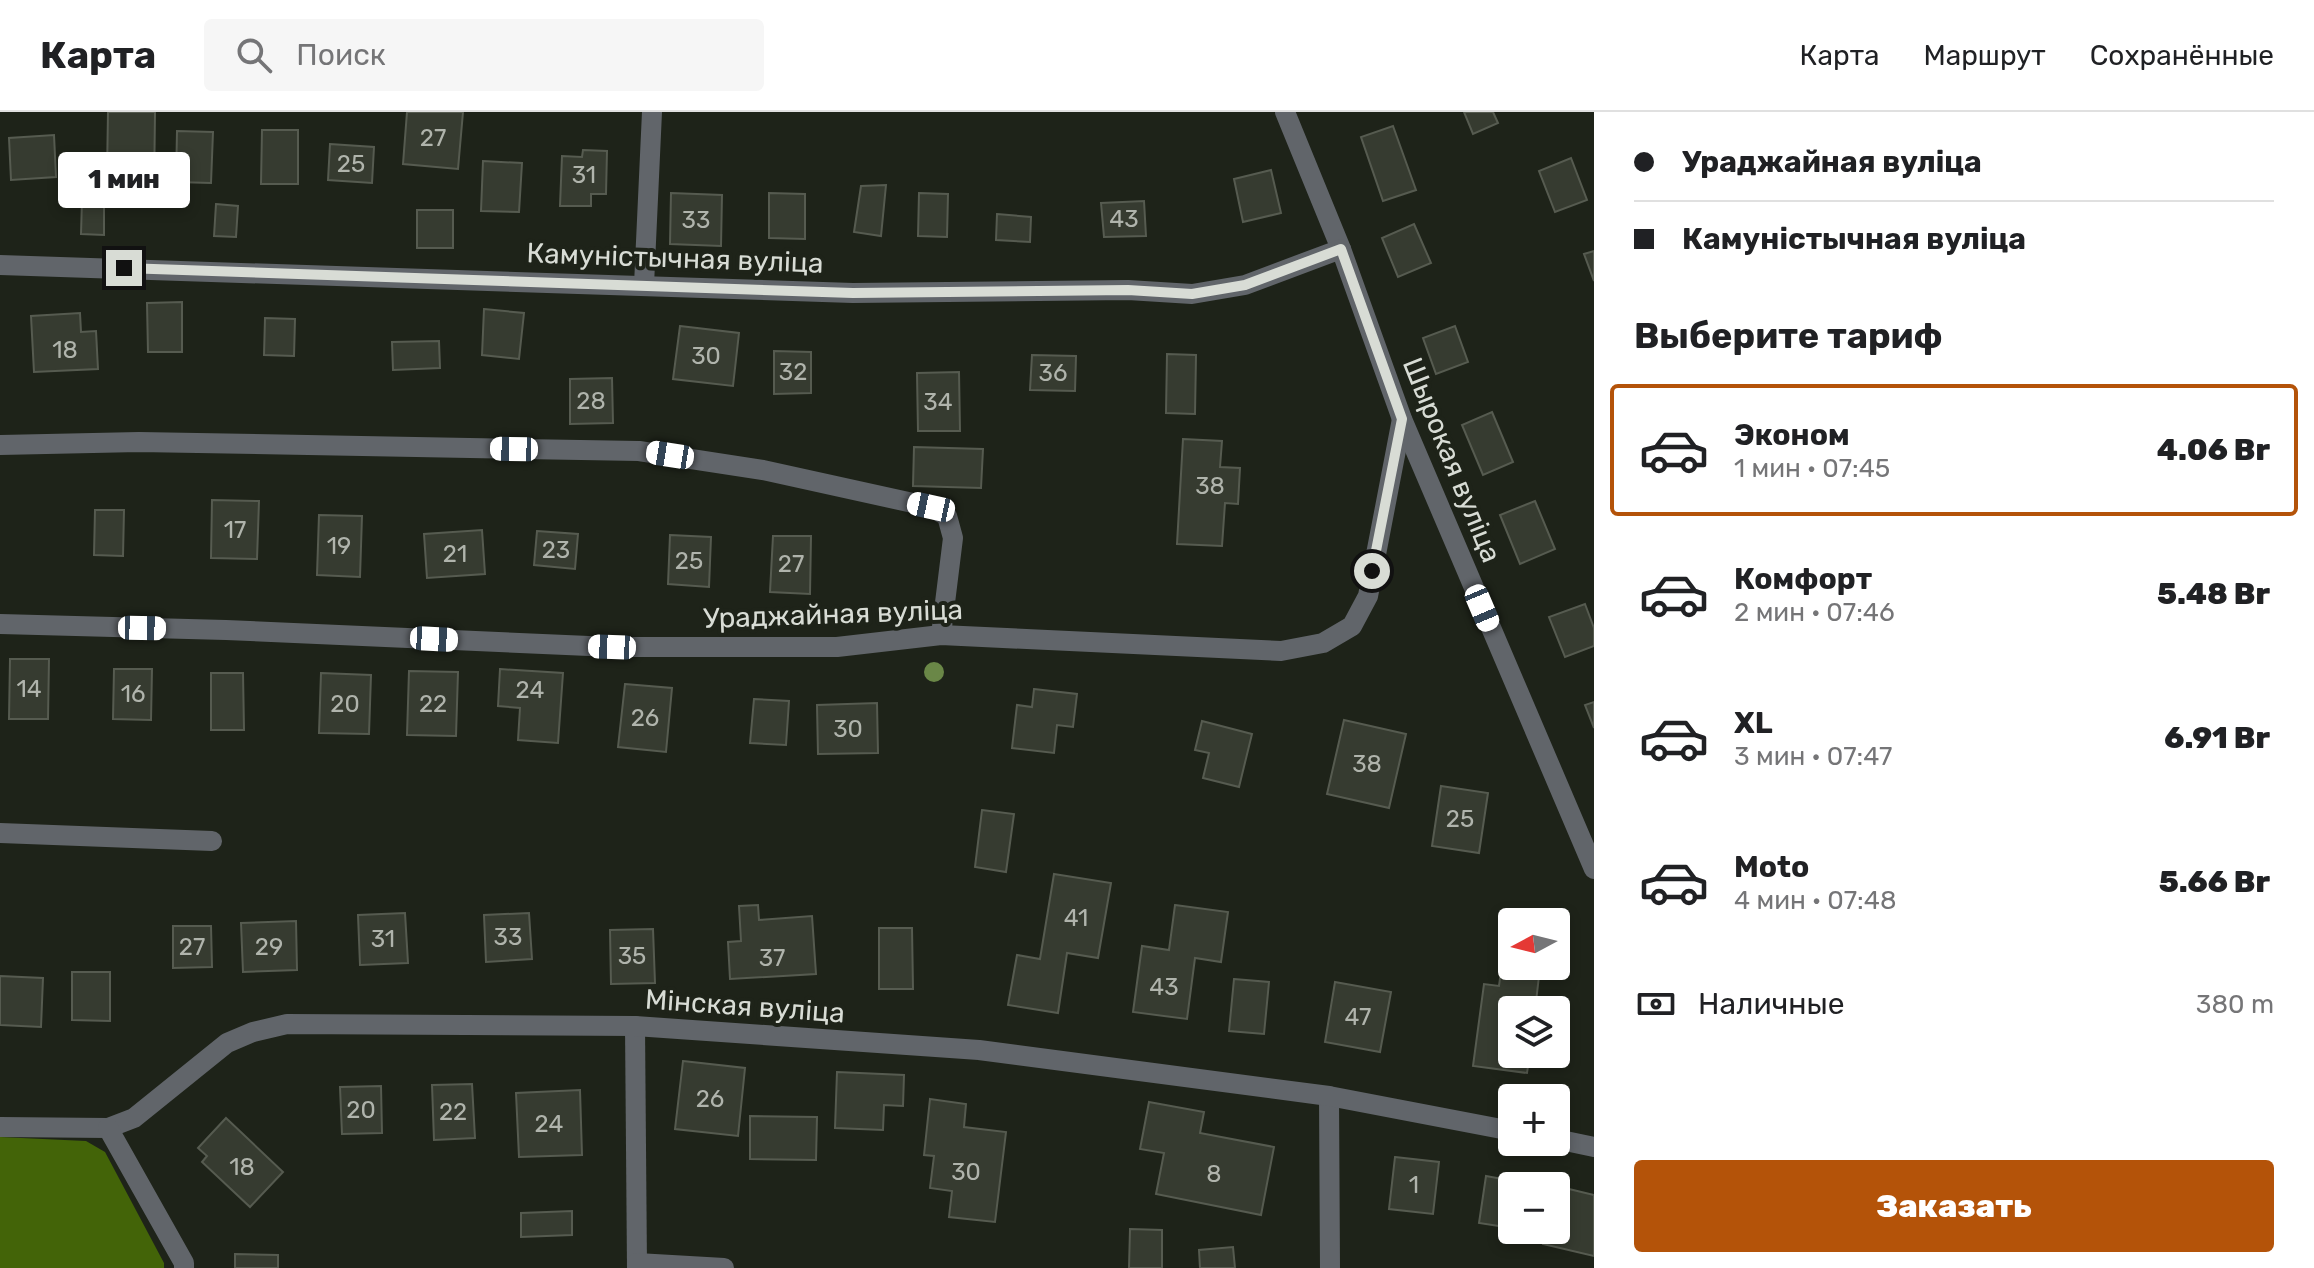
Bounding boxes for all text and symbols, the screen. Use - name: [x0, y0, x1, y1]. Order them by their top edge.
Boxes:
- search box: [204, 19, 764, 91]
- text: Карта: [40, 32, 156, 78]
- icon: search: [232, 33, 276, 77]
- text: Поиск: [296, 37, 386, 73]
- text: Карта: [1800, 39, 1879, 72]
- text: Маршрут: [1923, 39, 2046, 72]
- text: Сохранённые: [2090, 39, 2274, 72]
- house number: 27: [420, 124, 446, 152]
- text: Ураджайная вуліца: [1682, 144, 1982, 180]
- house number: 25: [337, 150, 365, 178]
- callout: 1 мин: [58, 152, 190, 208]
- house number: 31: [572, 161, 596, 189]
- text: 1 мин: [88, 164, 160, 195]
- house number: 43: [1109, 205, 1139, 233]
- house number: 33: [682, 206, 710, 234]
- text: Камуністычная вуліца: [1682, 221, 2026, 257]
- street label: Камуністычная вуліца: [526, 236, 824, 280]
- route end: [106, 250, 142, 286]
- text: Выберите тариф: [1634, 314, 1943, 357]
- house number: 18: [52, 336, 78, 364]
- house number: 30: [691, 342, 721, 370]
- street label: Шырокая вуліца: [1396, 353, 1508, 567]
- house number: 32: [779, 358, 807, 386]
- house number: 36: [1039, 359, 1067, 387]
- house number: 28: [576, 387, 606, 415]
- house number: 34: [923, 388, 953, 416]
- icon: car: [1638, 414, 1710, 486]
- text: Эконом: [1734, 417, 1850, 453]
- text: 4.06 Br: [2157, 432, 2270, 468]
- car: [490, 437, 538, 461]
- car: [644, 439, 696, 471]
- text: 1 мин · 07:45: [1734, 453, 1890, 484]
- house number: 38: [1195, 472, 1225, 500]
- car: [905, 490, 957, 524]
- house number: 17: [224, 516, 246, 544]
- house number: 19: [327, 532, 351, 560]
- house number: 23: [542, 536, 570, 564]
- house number: 21: [443, 540, 467, 568]
- house number: 25: [675, 547, 703, 575]
- house number: 27: [778, 550, 804, 578]
- route start: [1354, 553, 1390, 589]
- icon: car: [1638, 558, 1710, 630]
- text: Комфорт: [1734, 561, 1872, 597]
- text: 5.48 Br: [2157, 576, 2270, 612]
- car: [1462, 581, 1502, 635]
- street label: Ураджайная вуліца: [703, 593, 963, 635]
- text: 2 мин · 07:46: [1734, 597, 1895, 628]
- car: [118, 616, 166, 640]
- car: [409, 626, 459, 652]
- car: [588, 634, 636, 660]
- house number: 14: [16, 675, 42, 703]
- house number: 24: [516, 676, 544, 704]
- house number: 16: [121, 680, 145, 708]
- house number: 20: [330, 690, 360, 718]
- house number: 22: [419, 690, 447, 718]
- icon: car: [1638, 702, 1710, 774]
- house number: 26: [631, 704, 659, 732]
- text: XL: [1734, 705, 1773, 741]
- house number: 30: [833, 715, 863, 743]
- text: 6.91 Br: [2164, 720, 2270, 756]
- text: 3 мин · 07:47: [1734, 741, 1892, 772]
- house number: 38: [1352, 750, 1382, 778]
- house number: 25: [1446, 805, 1474, 833]
- icon: car: [1638, 846, 1710, 918]
- text: Moto: [1734, 849, 1809, 885]
- text: 5.66 Br: [2159, 864, 2270, 900]
- text: 4 мин · 07:48: [1734, 885, 1896, 916]
- house number: 41: [1064, 904, 1088, 932]
- north arrow: [1498, 908, 1570, 980]
- map controls: [1498, 908, 1570, 1244]
- house number: 33: [494, 923, 522, 951]
- house number: 31: [371, 925, 395, 953]
- house number: 27: [179, 933, 205, 961]
- house number: 29: [255, 933, 283, 961]
- house number: 35: [618, 942, 646, 970]
- house number: 37: [759, 944, 785, 972]
- house number: 43: [1149, 973, 1179, 1001]
- icon: cash: [1634, 982, 1678, 1026]
- street label: Мінская вуліца: [644, 983, 846, 1029]
- text: Наличные: [1698, 986, 1844, 1022]
- text: 380 m: [2196, 989, 2274, 1020]
- button: layers: [1498, 996, 1570, 1068]
- house number: 47: [1345, 1003, 1371, 1031]
- button: +: [1498, 1084, 1570, 1156]
- house number: 26: [696, 1085, 724, 1113]
- house number: 20: [346, 1096, 376, 1124]
- house number: 22: [439, 1098, 467, 1126]
- house number: 24: [535, 1110, 563, 1138]
- house number: 18: [229, 1153, 255, 1181]
- house number: 30: [951, 1158, 981, 1186]
- house number: 8: [1206, 1160, 1222, 1188]
- button: Заказать: [1634, 1160, 2274, 1252]
- house number: 1: [1409, 1171, 1419, 1199]
- button: −: [1498, 1172, 1570, 1244]

